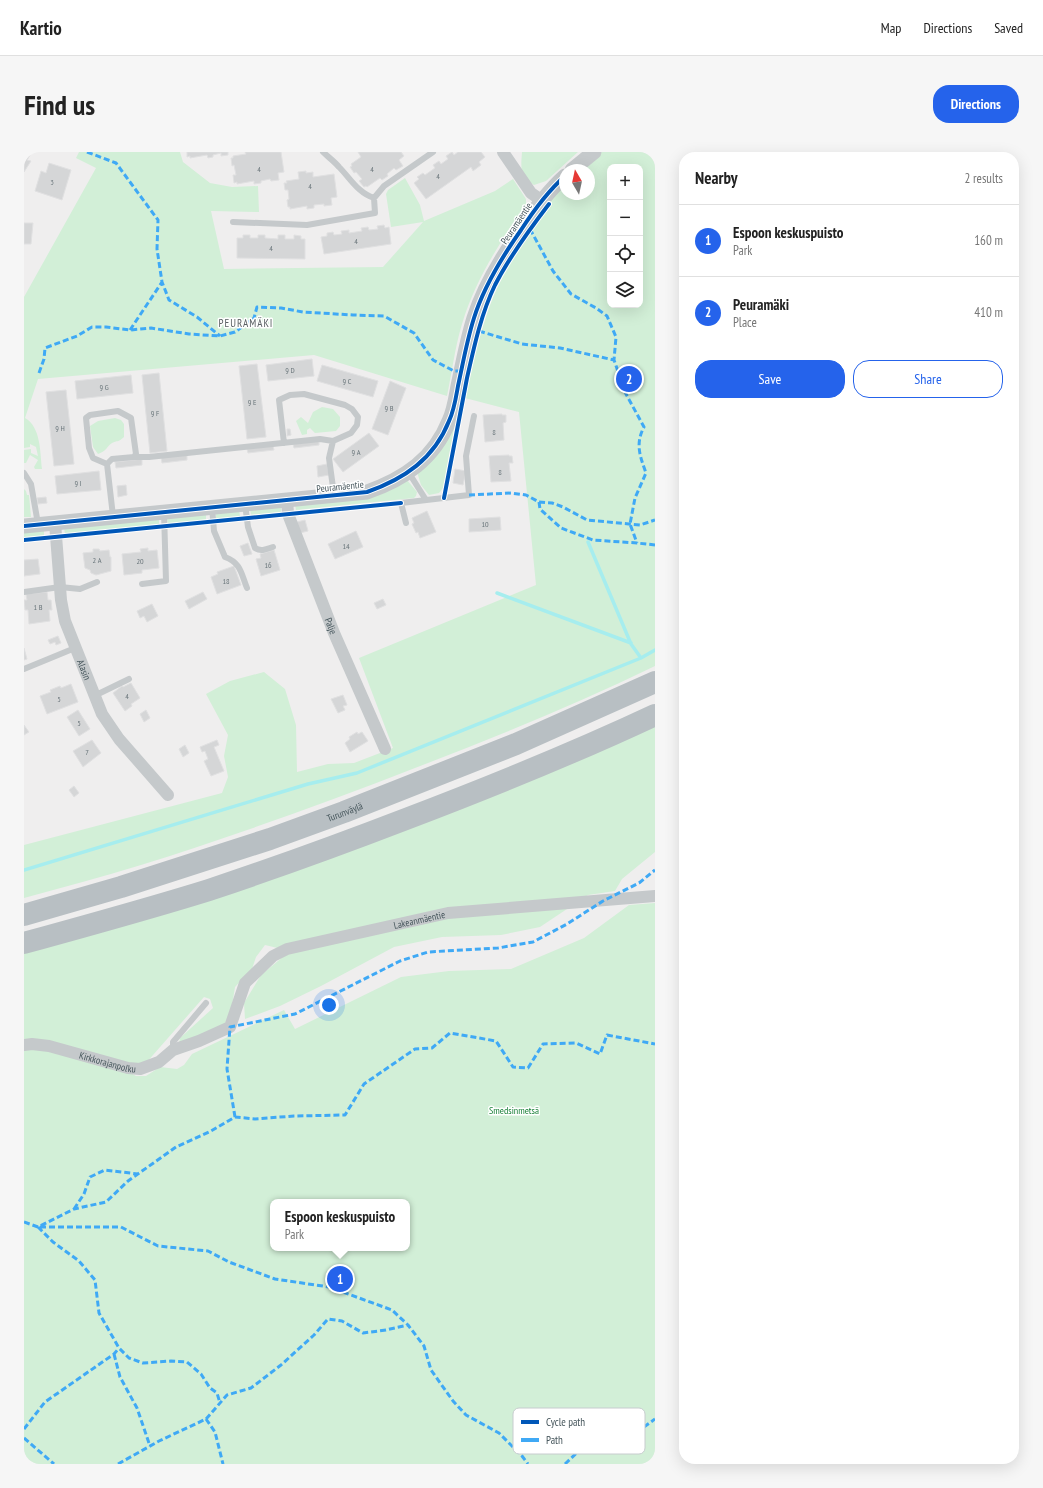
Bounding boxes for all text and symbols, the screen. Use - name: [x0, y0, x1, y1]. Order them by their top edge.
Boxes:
- text: Kartio: [20, 16, 62, 40]
- text: Map: [881, 19, 901, 37]
- text: Directions: [923, 19, 972, 37]
- text: Saved: [994, 19, 1023, 37]
- button: Directions: [933, 85, 1019, 123]
- text: Find us: [24, 86, 95, 123]
- house number: 4: [257, 164, 261, 174]
- house number: 4: [370, 164, 374, 174]
- north arrow: [559, 164, 595, 200]
- map controls: [607, 164, 643, 308]
- button: +: [607, 164, 643, 200]
- text: Nearby: [695, 167, 738, 189]
- text: 2 results: [964, 170, 1003, 187]
- house number: 4: [436, 171, 440, 181]
- house number: 3: [50, 177, 54, 187]
- house number: 4: [308, 181, 312, 191]
- street label: Peuramäentie: [498, 200, 535, 247]
- button: −: [607, 200, 643, 236]
- text: Espoon keskuspuisto: [733, 223, 843, 242]
- text: 1: [705, 232, 711, 249]
- text: 160 m: [974, 232, 1003, 249]
- house number: 4: [354, 236, 358, 246]
- button: locate: [607, 236, 643, 272]
- text: Park: [733, 242, 752, 259]
- house number: 4: [269, 243, 273, 253]
- button: layers: [607, 272, 643, 308]
- text: Peuramäki: [733, 295, 789, 314]
- text: 2: [705, 304, 711, 321]
- text: 410 m: [974, 304, 1003, 321]
- text: Place: [733, 314, 757, 331]
- district label: PEURAMÄKI: [219, 316, 273, 330]
- button: Save: [695, 360, 845, 398]
- button: Share: [853, 360, 1003, 398]
- pin: 2: [616, 364, 642, 394]
- house number: 9 D: [285, 365, 295, 375]
- house number: 9 C: [343, 376, 352, 386]
- house number: 9 G: [99, 382, 109, 392]
- house number: 9 E: [248, 397, 257, 407]
- house number: 9 B: [384, 403, 394, 413]
- house number: 9 F: [151, 408, 159, 418]
- house number: 9 H: [55, 423, 65, 433]
- house number: 8: [492, 427, 496, 437]
- house number: 9 A: [352, 447, 361, 457]
- house number: 8: [498, 467, 502, 477]
- house number: 9 I: [74, 478, 82, 488]
- street label: Peuramäentie: [316, 478, 364, 495]
- house number: 10: [481, 519, 489, 529]
- house number: 14: [342, 541, 350, 551]
- house number: 2 A: [93, 555, 102, 565]
- house number: 20: [136, 556, 144, 566]
- house number: 16: [264, 560, 272, 570]
- house number: 18: [222, 576, 230, 586]
- house number: 1 B: [33, 602, 43, 612]
- street label: Palje: [322, 616, 340, 636]
- street label: Alasin: [74, 658, 94, 682]
- house number: 4: [125, 691, 129, 701]
- house number: 5: [57, 694, 61, 704]
- house number: 5: [77, 718, 81, 728]
- house number: 7: [85, 747, 89, 757]
- street label: Turunväylä: [325, 799, 365, 825]
- street label: Lakeanmäentie: [392, 908, 446, 932]
- your location: [319, 995, 339, 1015]
- street label: Kirkkorajanpolku: [78, 1049, 136, 1076]
- park label: Smedsinmetsä: [489, 1104, 539, 1117]
- popup: [270, 1199, 410, 1251]
- text: Espoon keskuspuisto: [285, 1207, 395, 1226]
- text: Park: [285, 1226, 304, 1243]
- pin: 1: [327, 1264, 353, 1294]
- legend: [513, 1408, 645, 1454]
- text: Cycle path: [546, 1415, 585, 1429]
- text: Path: [546, 1433, 563, 1447]

